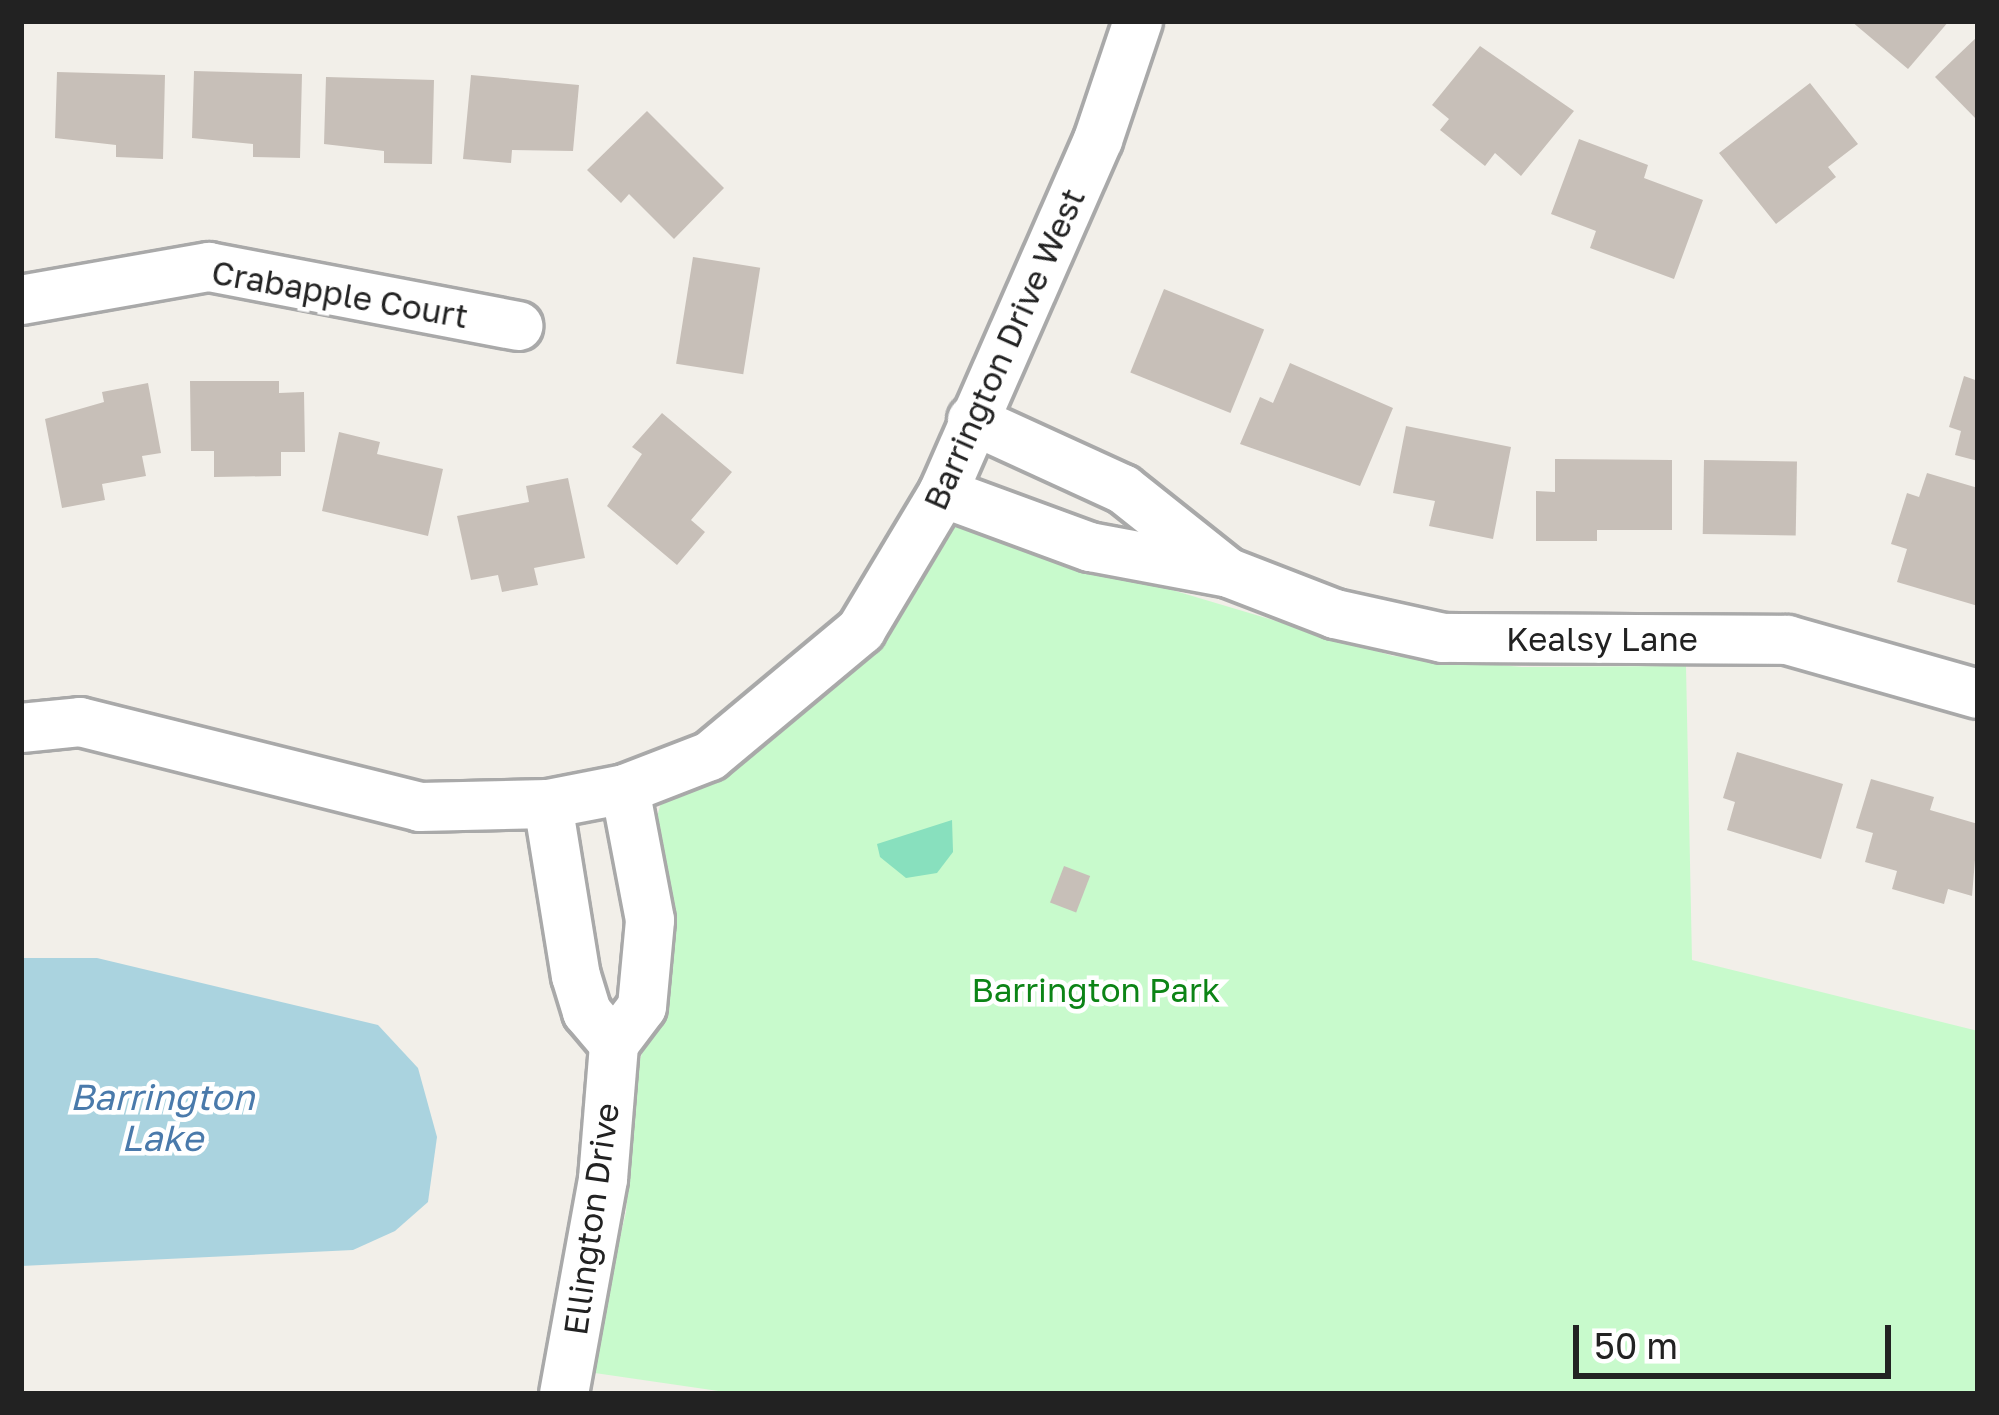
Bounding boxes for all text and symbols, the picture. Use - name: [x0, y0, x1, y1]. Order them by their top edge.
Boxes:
- street label: Barrington Drive West: [915, 182, 1093, 516]
- street label: Crabapple Court: [209, 252, 471, 336]
- street label: Kealsy Lane: [1506, 619, 1698, 659]
- park label: Barrington Park: [972, 970, 1220, 1010]
- water label: Barrington Lake: [70, 1074, 254, 1159]
- street label: Ellington Drive: [555, 1100, 627, 1338]
- scale bar: [1579, 1301, 1897, 1375]
- text: 50 m: [1594, 1324, 1678, 1367]

